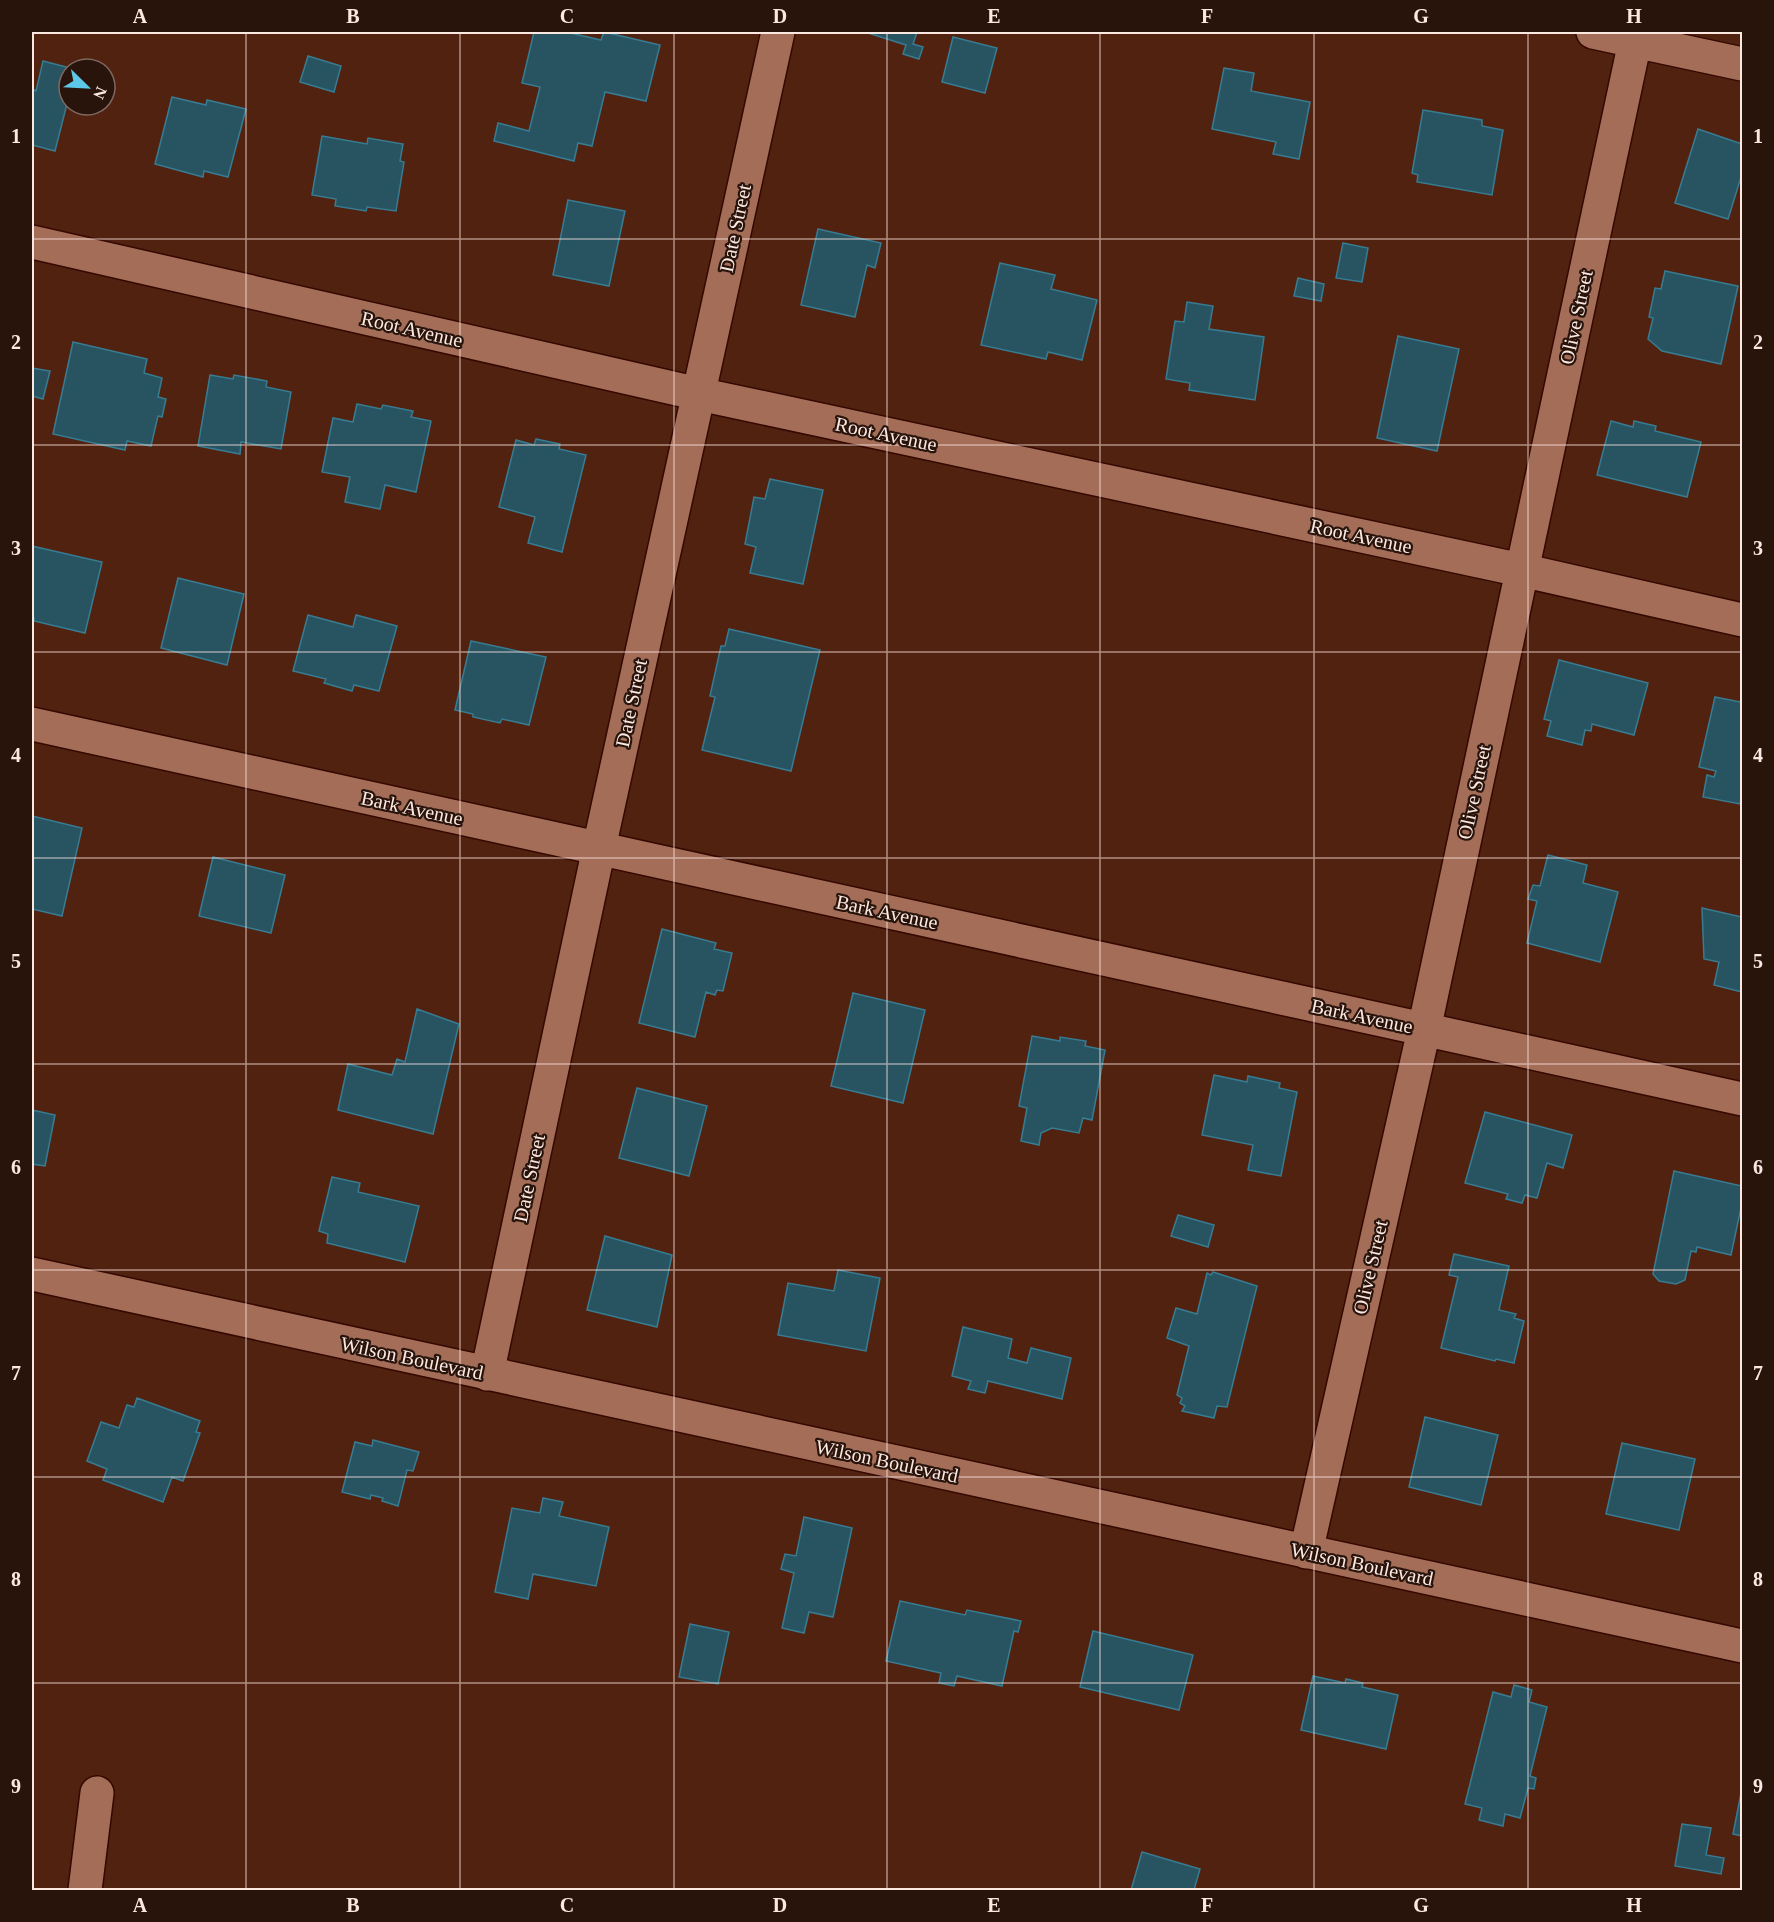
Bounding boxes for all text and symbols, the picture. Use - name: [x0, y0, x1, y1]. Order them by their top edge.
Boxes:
- text: A: [133, 5, 148, 27]
- text: B: [346, 5, 360, 27]
- text: C: [560, 5, 574, 27]
- text: D: [773, 5, 787, 27]
- text: E: [987, 5, 1001, 27]
- text: F: [1201, 5, 1213, 27]
- text: G: [1413, 5, 1429, 27]
- text: H: [1626, 5, 1642, 27]
- north arrow: [57, 57, 117, 117]
- text: N: [90, 84, 110, 102]
- text: 1: [11, 125, 21, 147]
- text: 1: [1753, 125, 1763, 147]
- street label: Date Street: [715, 182, 755, 274]
- street label: Olive Street: [1555, 267, 1597, 366]
- street label: Root Avenue: [359, 307, 465, 351]
- text: 2: [11, 331, 21, 353]
- text: 2: [1753, 331, 1763, 353]
- street label: Root Avenue: [833, 412, 939, 456]
- street label: Root Avenue: [1308, 514, 1414, 558]
- text: 3: [11, 537, 21, 559]
- text: 3: [1753, 537, 1763, 559]
- street label: Date Street: [611, 657, 651, 749]
- street label: Olive Street: [1453, 742, 1495, 841]
- text: 4: [11, 744, 21, 766]
- text: 4: [1753, 744, 1763, 766]
- street label: Bark Avenue: [359, 786, 465, 830]
- street label: Bark Avenue: [834, 890, 940, 934]
- text: 5: [11, 950, 21, 972]
- text: 5: [1753, 950, 1763, 972]
- street label: Bark Avenue: [1309, 994, 1415, 1038]
- street label: Date Street: [509, 1132, 549, 1224]
- text: 6: [11, 1156, 21, 1178]
- text: 6: [1753, 1156, 1763, 1178]
- street label: Olive Street: [1348, 1217, 1392, 1316]
- street label: Wilson Boulevard: [339, 1332, 485, 1384]
- text: 7: [11, 1362, 21, 1384]
- text: 7: [1753, 1362, 1763, 1384]
- street label: Wilson Boulevard: [814, 1435, 960, 1487]
- street label: Wilson Boulevard: [1289, 1538, 1435, 1590]
- text: 8: [11, 1568, 21, 1590]
- text: 8: [1753, 1568, 1763, 1590]
- text: 9: [11, 1775, 21, 1797]
- text: 9: [1753, 1775, 1763, 1797]
- text: A: [133, 1894, 148, 1916]
- text: B: [346, 1894, 360, 1916]
- text: C: [560, 1894, 574, 1916]
- text: D: [773, 1894, 787, 1916]
- text: E: [987, 1894, 1001, 1916]
- text: F: [1201, 1894, 1213, 1916]
- text: G: [1413, 1894, 1429, 1916]
- text: H: [1626, 1894, 1642, 1916]

